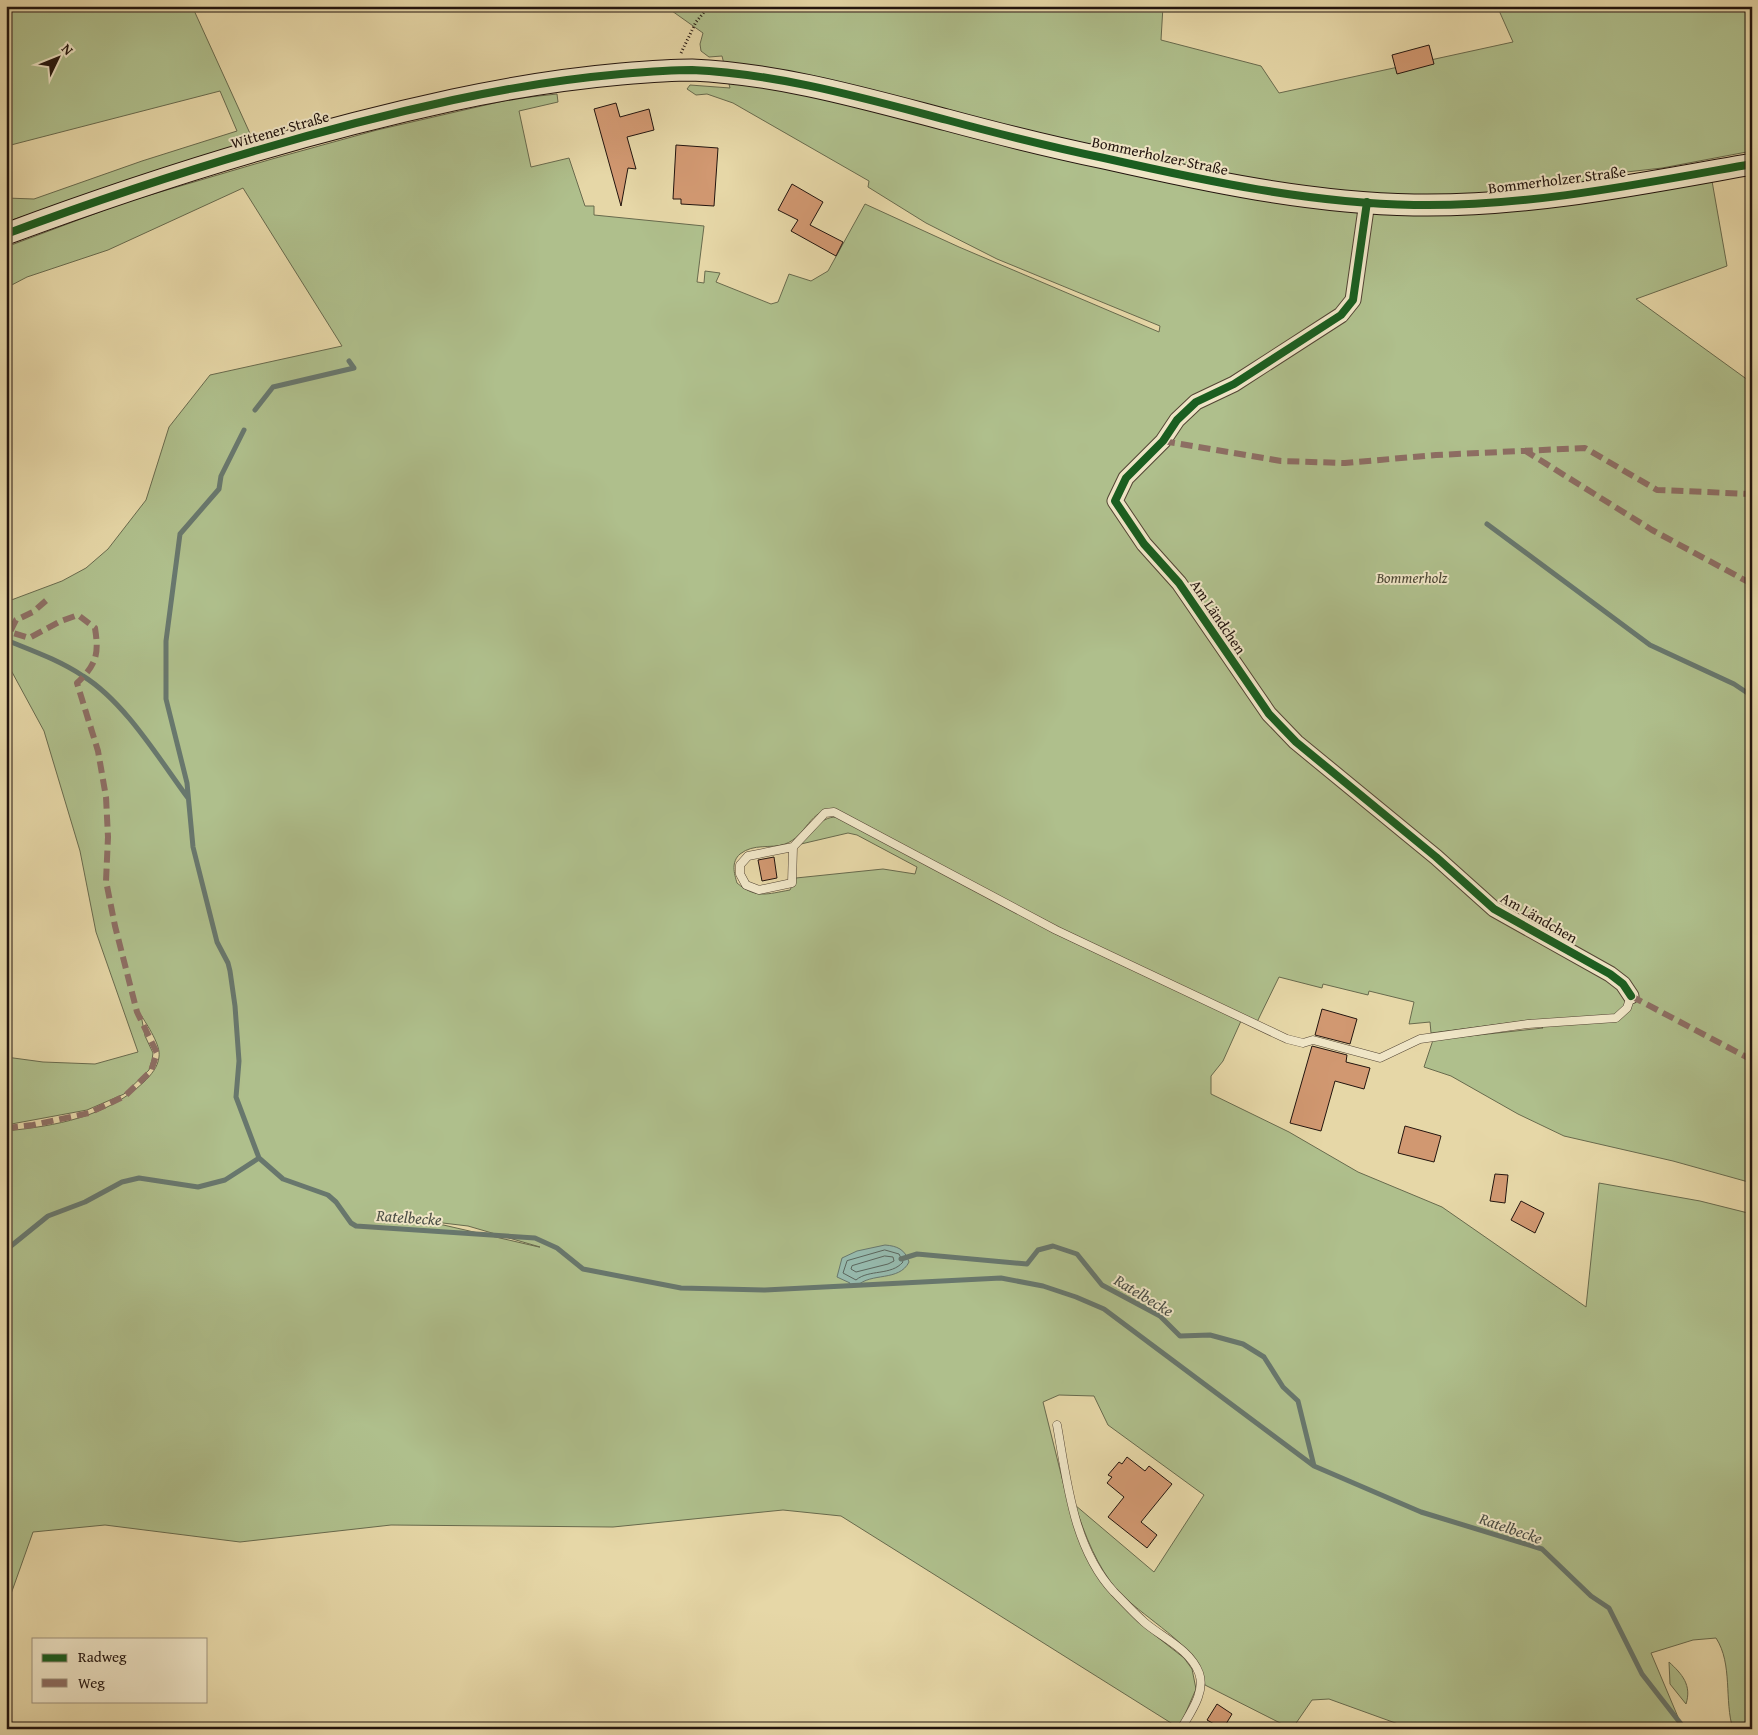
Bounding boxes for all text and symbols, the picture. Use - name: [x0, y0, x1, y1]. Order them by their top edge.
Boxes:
- north arrow: [32, 32, 82, 82]
- text: N: [57, 39, 78, 60]
- street label: Wittener Straße: [228, 105, 331, 154]
- street label: Bommerholzer Straße: [1090, 131, 1230, 180]
- street label: Bommerholzer Straße: [1487, 161, 1627, 198]
- park label: Bommerholz: [1375, 567, 1448, 588]
- street label: Am Ländchen: [1186, 575, 1251, 659]
- street label: Am Ländchen: [1497, 887, 1582, 948]
- water label: Ratelbecke: [375, 1203, 443, 1231]
- water label: Ratelbecke: [1109, 1267, 1179, 1322]
- water label: Ratelbecke: [1475, 1506, 1546, 1550]
- legend: [32, 1638, 208, 1702]
- text: Radweg: [78, 1646, 127, 1667]
- text: Weg: [78, 1672, 105, 1693]

